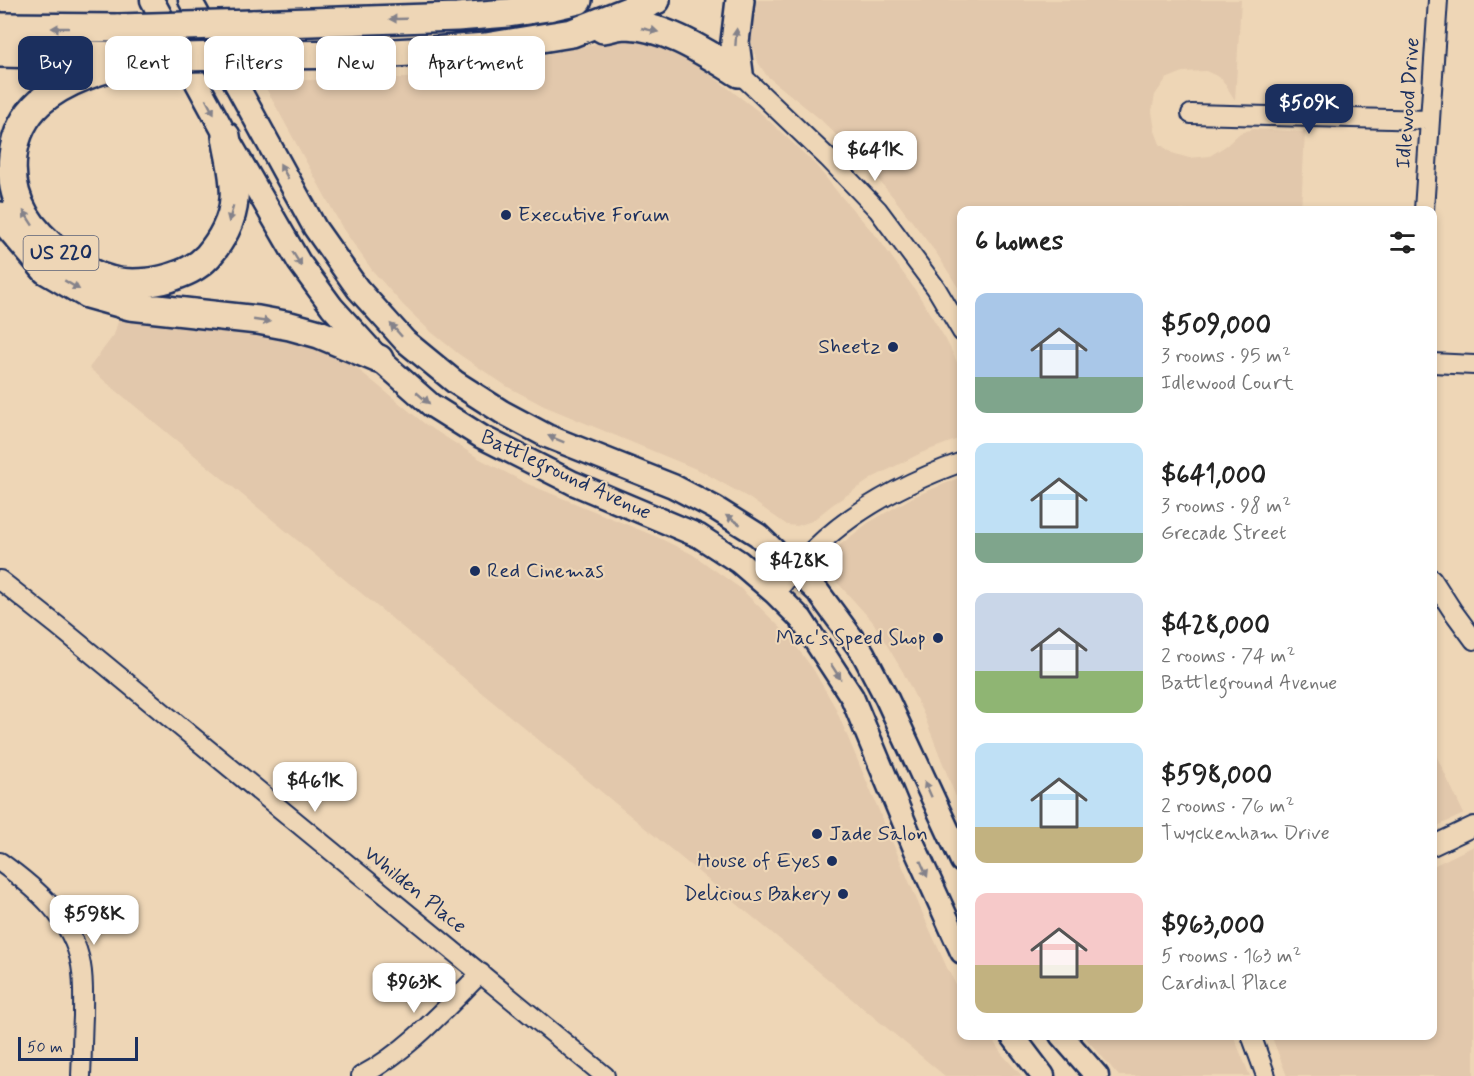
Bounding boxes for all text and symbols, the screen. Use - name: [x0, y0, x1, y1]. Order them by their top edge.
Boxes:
- one-way arrow: [389, 14, 408, 23]
- one-way arrow: [51, 23, 70, 33]
- one-way arrow: [641, 26, 660, 35]
- one-way arrow: [731, 27, 741, 46]
- chip: Buy: [18, 36, 93, 90]
- chip: Rent: [105, 36, 192, 90]
- chip: Filters: [204, 36, 304, 90]
- chip: New: [316, 36, 396, 90]
- chip: Apartment: [408, 36, 545, 90]
- street label: Idlewood Drive: [1389, 36, 1427, 170]
- pin: $509K: [1267, 84, 1351, 135]
- text: $509K: [1279, 90, 1339, 117]
- one-way arrow: [205, 99, 215, 116]
- pin: $641K: [833, 131, 917, 182]
- text: $641K: [847, 137, 903, 164]
- one-way arrow: [279, 163, 289, 180]
- place label: Executive Forum: [518, 201, 670, 229]
- one-way arrow: [226, 206, 235, 224]
- marker: Executive Forum: [499, 208, 513, 222]
- one-way arrow: [23, 210, 34, 226]
- text: 6 homes: [975, 225, 1063, 259]
- icon: filters: [1386, 226, 1419, 259]
- road number: US 220: [23, 236, 98, 270]
- one-way arrow: [292, 251, 303, 268]
- one-way arrow: [64, 280, 81, 290]
- text: $509,000: [1161, 309, 1271, 343]
- one-way arrow: [252, 316, 271, 325]
- icon: home: [1023, 317, 1095, 389]
- one-way arrow: [389, 324, 403, 338]
- place label: Sheetz: [818, 333, 881, 361]
- marker: Sheetz: [886, 340, 900, 354]
- text: 3 rooms · 95 m²: [1161, 343, 1291, 370]
- text: Idlewood Court: [1161, 370, 1294, 397]
- one-way arrow: [415, 391, 430, 404]
- street label: Battleground Avenue: [475, 423, 656, 529]
- one-way arrow: [547, 434, 565, 443]
- text: $641,000: [1161, 459, 1266, 493]
- icon: home: [1023, 467, 1095, 539]
- text: 3 rooms · 98 m²: [1161, 493, 1291, 520]
- one-way arrow: [725, 514, 741, 525]
- text: Grecade Street: [1161, 520, 1287, 547]
- pin: $428K: [757, 542, 841, 593]
- text: $428K: [770, 548, 828, 575]
- place label: Red Cinemas: [487, 557, 604, 585]
- marker: Red Cinemas: [468, 564, 482, 578]
- text: $428,000: [1161, 609, 1270, 643]
- icon: home: [1023, 617, 1095, 689]
- place label: Mac's Speed Shop: [776, 624, 926, 652]
- marker: Mac's Speed Shop: [931, 631, 945, 645]
- text: 2 rooms · 74 m²: [1161, 643, 1295, 670]
- one-way arrow: [830, 664, 841, 680]
- text: Battleground Avenue: [1161, 670, 1337, 697]
- text: $598,000: [1161, 759, 1272, 793]
- pin: $461K: [273, 762, 357, 813]
- icon: home: [1023, 767, 1095, 839]
- text: $461K: [287, 768, 343, 795]
- one-way arrow: [924, 780, 933, 797]
- text: 2 rooms · 76 m²: [1161, 793, 1294, 820]
- place label: Jade Salon: [829, 820, 928, 848]
- text: Twyckenham Drive: [1161, 820, 1330, 847]
- marker: Jade Salon: [810, 827, 824, 841]
- street label: Whilden Place: [358, 840, 472, 940]
- place label: House of Eyes: [697, 847, 820, 875]
- marker: House of Eyes: [825, 854, 839, 868]
- one-way arrow: [920, 860, 929, 878]
- place label: Delicious Bakery: [683, 880, 831, 908]
- marker: Delicious Bakery: [836, 887, 850, 901]
- pin: $598K: [52, 895, 136, 946]
- text: $598K: [64, 901, 124, 928]
- text: $963,000: [1161, 909, 1265, 943]
- icon: home: [1023, 917, 1095, 989]
- text: 5 rooms · 163 m²: [1161, 943, 1301, 970]
- pin: $963K: [372, 963, 456, 1014]
- text: $963K: [387, 969, 441, 996]
- text: Cardinal Place: [1161, 970, 1287, 997]
- scale bar: [18, 1034, 138, 1062]
- text: 50 m: [27, 1037, 63, 1058]

